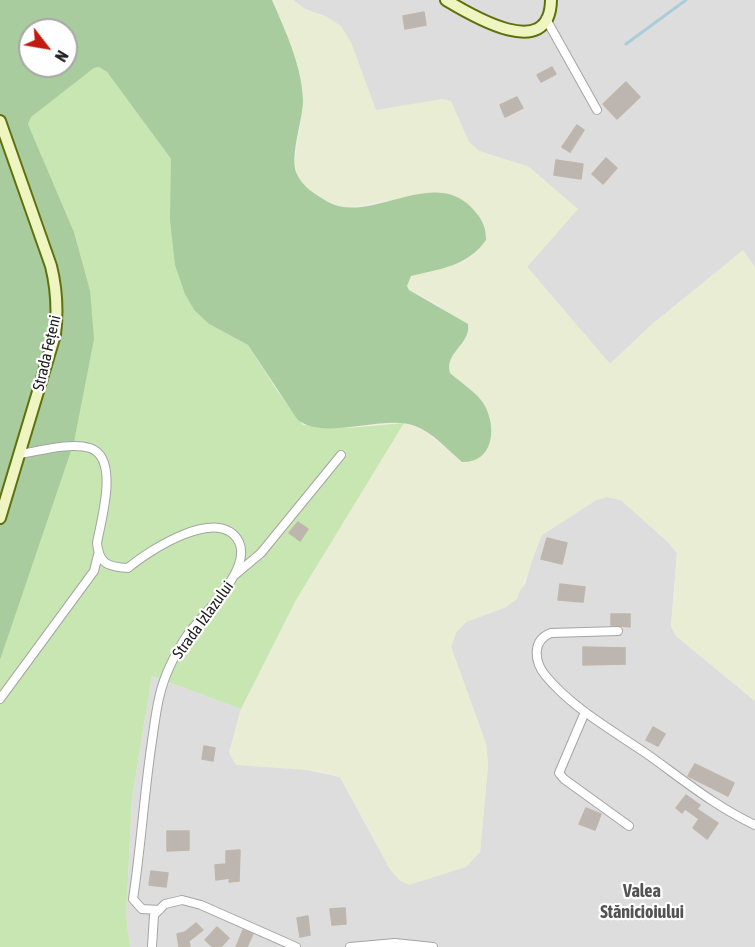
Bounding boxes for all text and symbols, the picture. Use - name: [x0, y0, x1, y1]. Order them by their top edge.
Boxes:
- north arrow: [18, 18, 78, 78]
- text: N: [52, 48, 72, 65]
- street label: Strada Fețeni: [29, 313, 65, 393]
- street label: Strada Izlazului: [168, 578, 238, 662]
- district label: Valea Stănicioiului: [600, 880, 684, 922]

